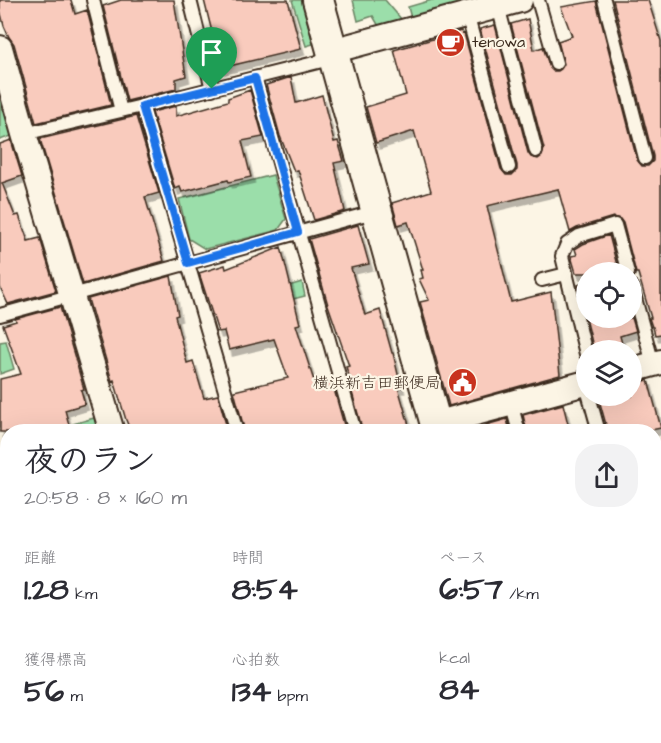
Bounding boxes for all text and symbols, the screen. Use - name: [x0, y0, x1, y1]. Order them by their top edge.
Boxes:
- cafe icon: tenowa: [435, 26, 467, 58]
- pin: [186, 27, 237, 89]
- place label: tenowa: [472, 31, 525, 53]
- icon: arrive: [195, 36, 228, 69]
- map controls: [576, 262, 642, 406]
- button: locate: [576, 262, 642, 328]
- button: layers: [576, 340, 642, 406]
- public building icon: 横浜新吉田郵便局: [446, 367, 478, 399]
- place label: 横浜新吉田郵便局: [313, 372, 441, 394]
- text: 夜のラン: [24, 438, 156, 484]
- button: share: [575, 444, 638, 507]
- text: 20:58 · 8 × 160 m: [24, 484, 187, 512]
- text: 距離: [24, 547, 56, 569]
- text: 時間: [232, 547, 264, 569]
- text: ペース: [439, 547, 486, 569]
- text: 1.28: [24, 569, 69, 611]
- text: 8:54: [232, 569, 298, 611]
- text: 6:57: [439, 569, 503, 611]
- text: km: [69, 583, 97, 605]
- text: /km: [503, 583, 539, 605]
- text: kcal: [439, 647, 470, 669]
- text: 獲得標高: [24, 649, 88, 671]
- text: 心拍数: [232, 649, 280, 671]
- text: 84: [439, 669, 479, 711]
- text: 56: [24, 671, 64, 713]
- text: 134: [232, 671, 271, 713]
- text: m: [64, 685, 83, 707]
- text: bpm: [271, 685, 308, 707]

